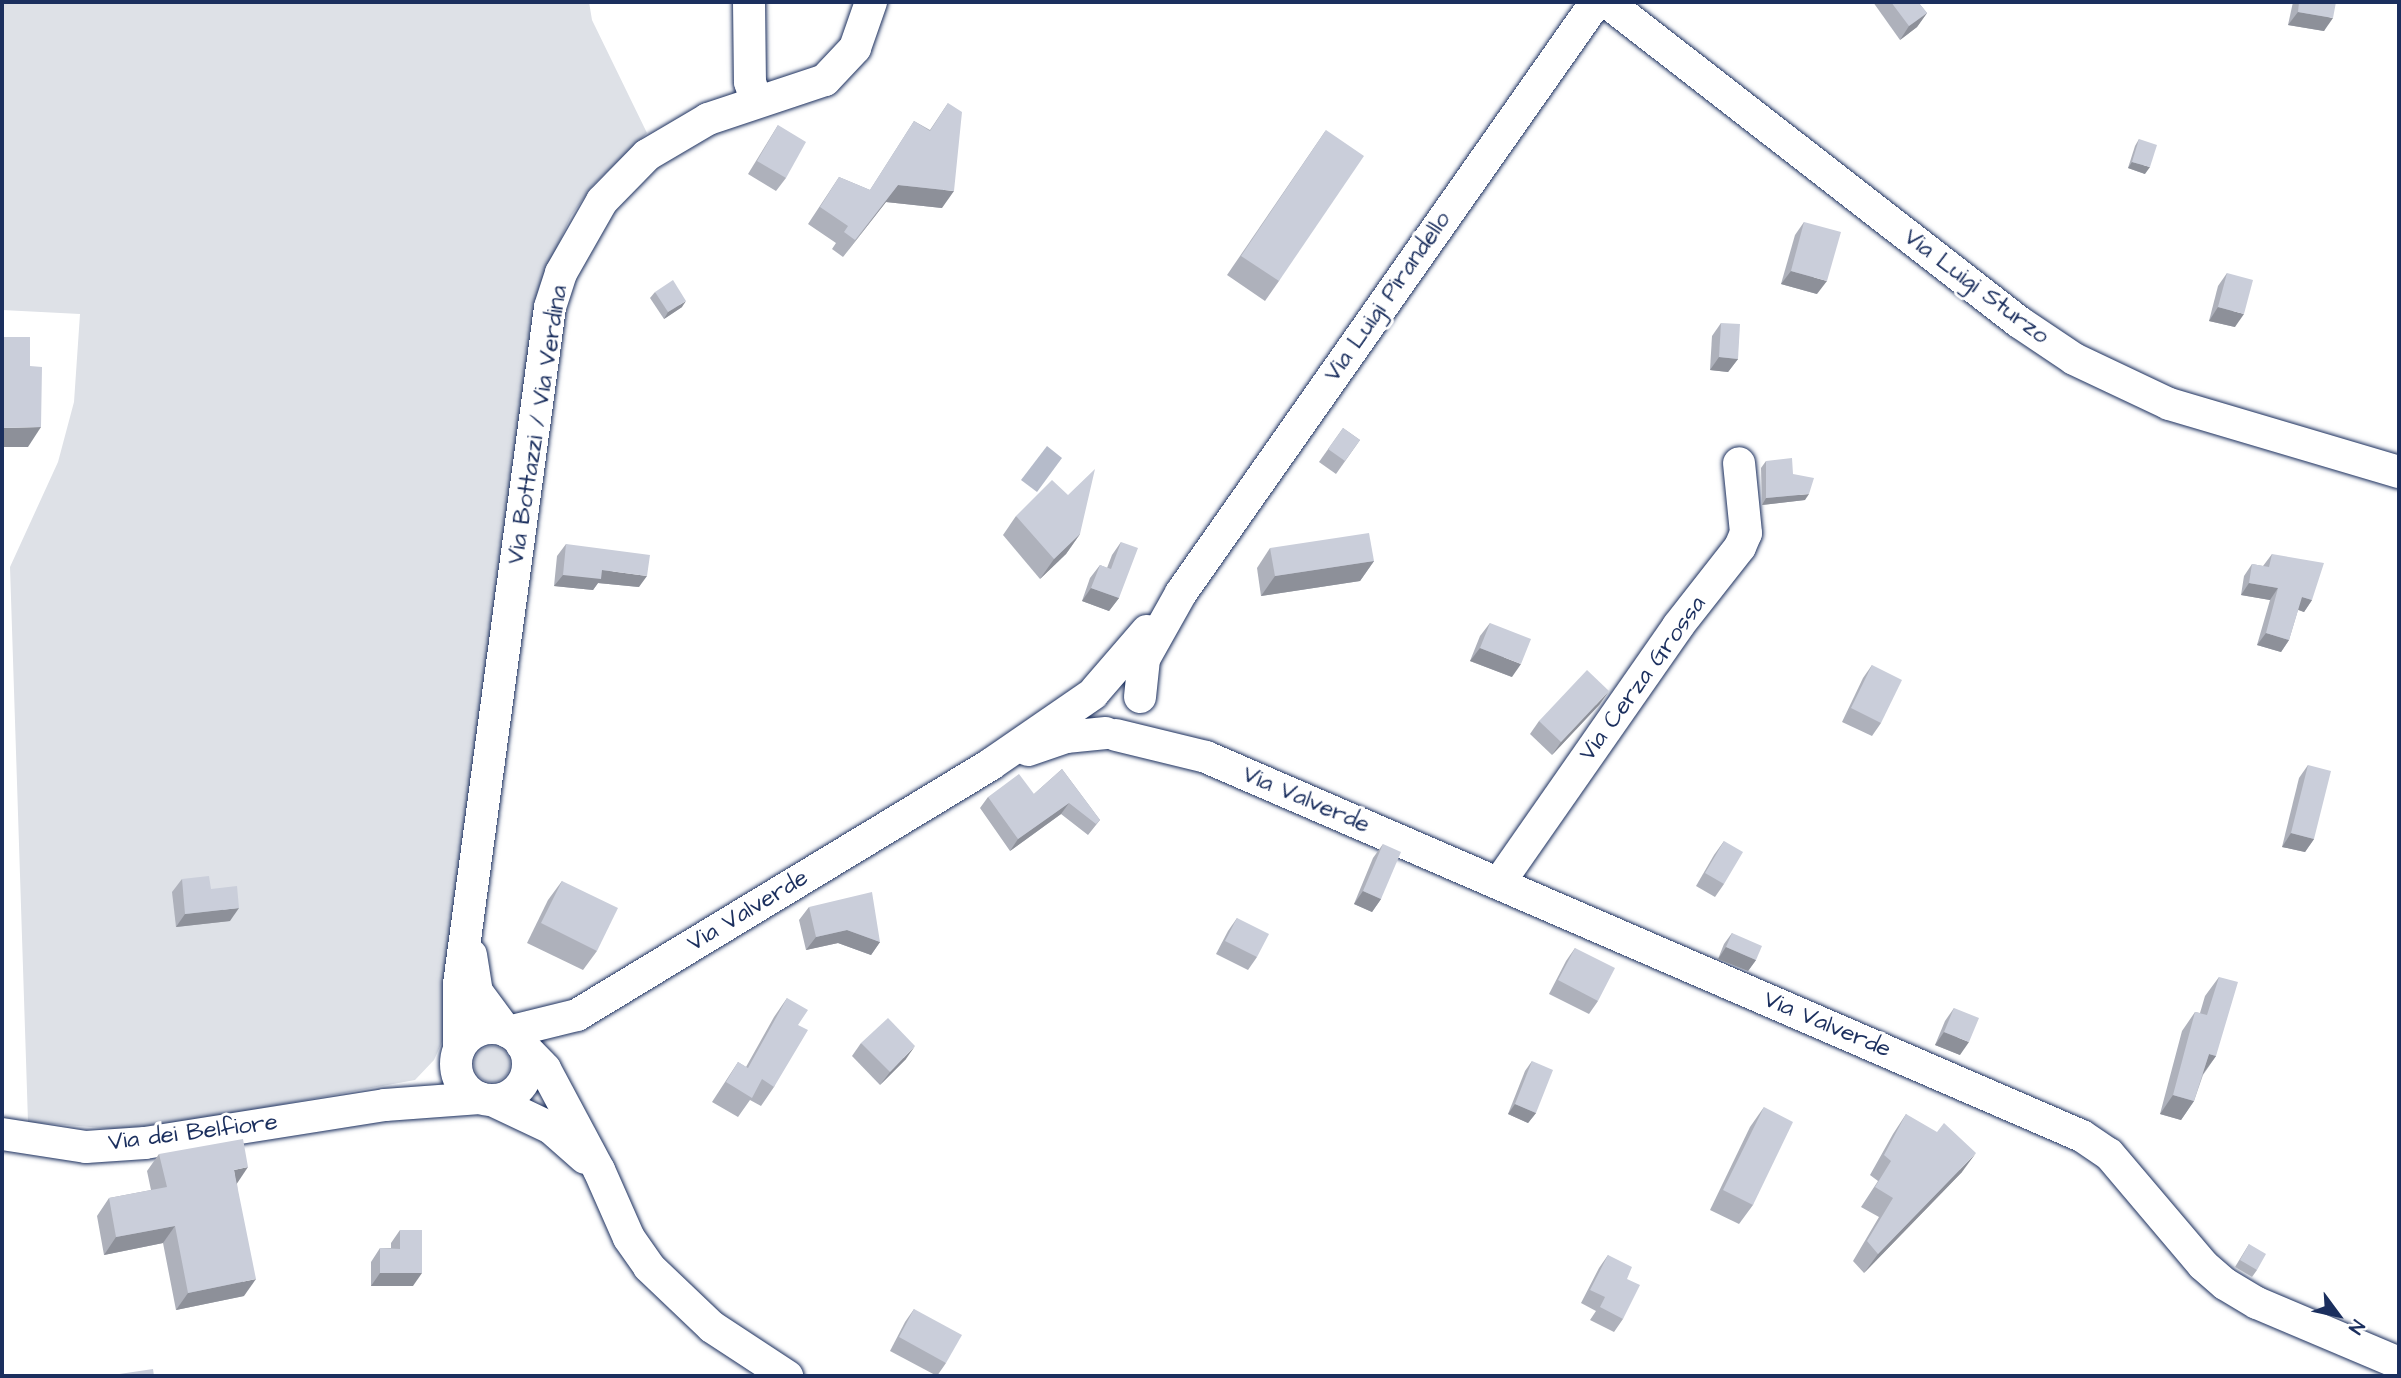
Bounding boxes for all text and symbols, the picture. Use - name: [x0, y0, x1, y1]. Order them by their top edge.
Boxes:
- street label: Via Luigi Pirandello: [1318, 206, 1458, 388]
- street label: Via Luigi Sturzo: [1898, 223, 2054, 351]
- street label: Via Bottazzi / Via Verdina: [502, 283, 574, 567]
- street label: Via Cerza Grossa: [1573, 591, 1713, 767]
- street label: Via Valverde: [1238, 760, 1374, 840]
- street label: Via Valverde: [683, 864, 813, 958]
- street label: Via Valverde: [1759, 985, 1895, 1065]
- street label: Via dei Belfiore: [107, 1108, 279, 1158]
- north arrow: [2303, 1280, 2373, 1350]
- text: N: [2341, 1314, 2371, 1339]

